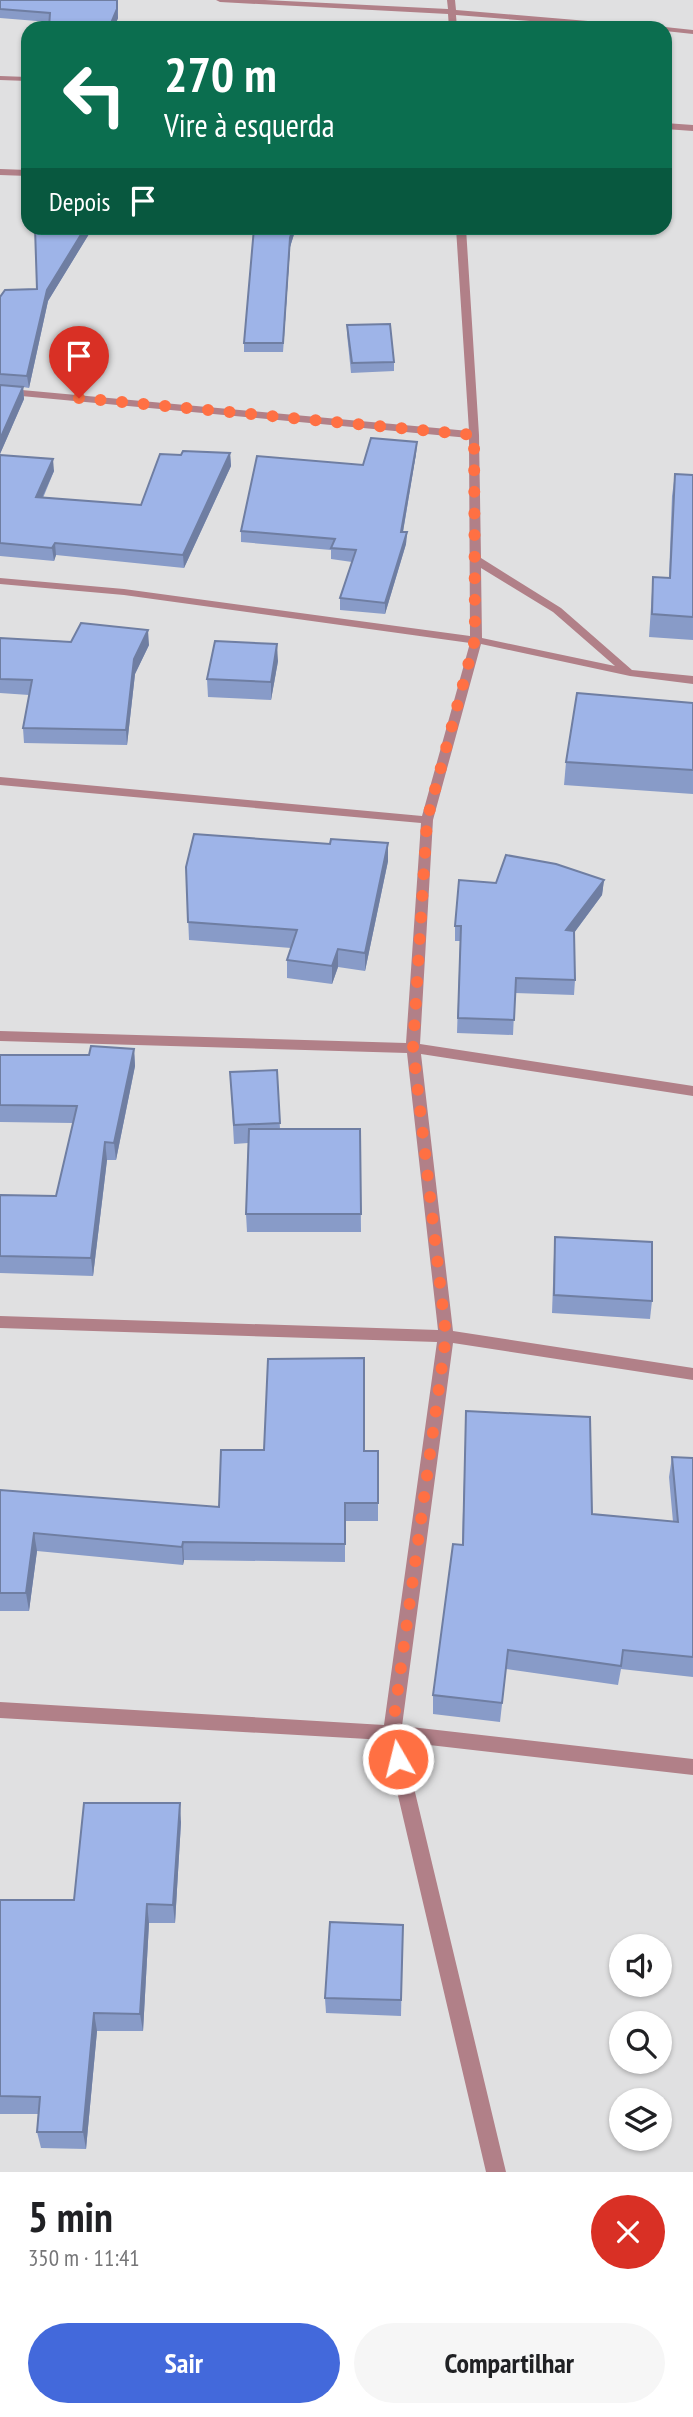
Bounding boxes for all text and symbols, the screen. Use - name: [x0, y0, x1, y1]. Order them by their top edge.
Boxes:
- text: 270 m: [164, 42, 277, 106]
- icon: left: [49, 49, 140, 140]
- text: Vire à esquerda: [164, 104, 335, 146]
- icon: arrive: [124, 182, 162, 220]
- text: Depois: [49, 185, 110, 218]
- pin: [49, 326, 109, 398]
- icon: arrive: [60, 337, 98, 375]
- position arrow: [361, 1722, 435, 1796]
- map controls: [609, 1934, 672, 2151]
- button: sound: [609, 1934, 672, 1997]
- button: search: [609, 2011, 672, 2074]
- button: layers: [609, 2088, 672, 2151]
- text: 5 min: [28, 2189, 113, 2244]
- button: close: [591, 2195, 665, 2269]
- text: 350 m · 11:41: [28, 2243, 140, 2272]
- button: Sair: [28, 2323, 340, 2403]
- button: Compartilhar: [354, 2323, 665, 2403]

